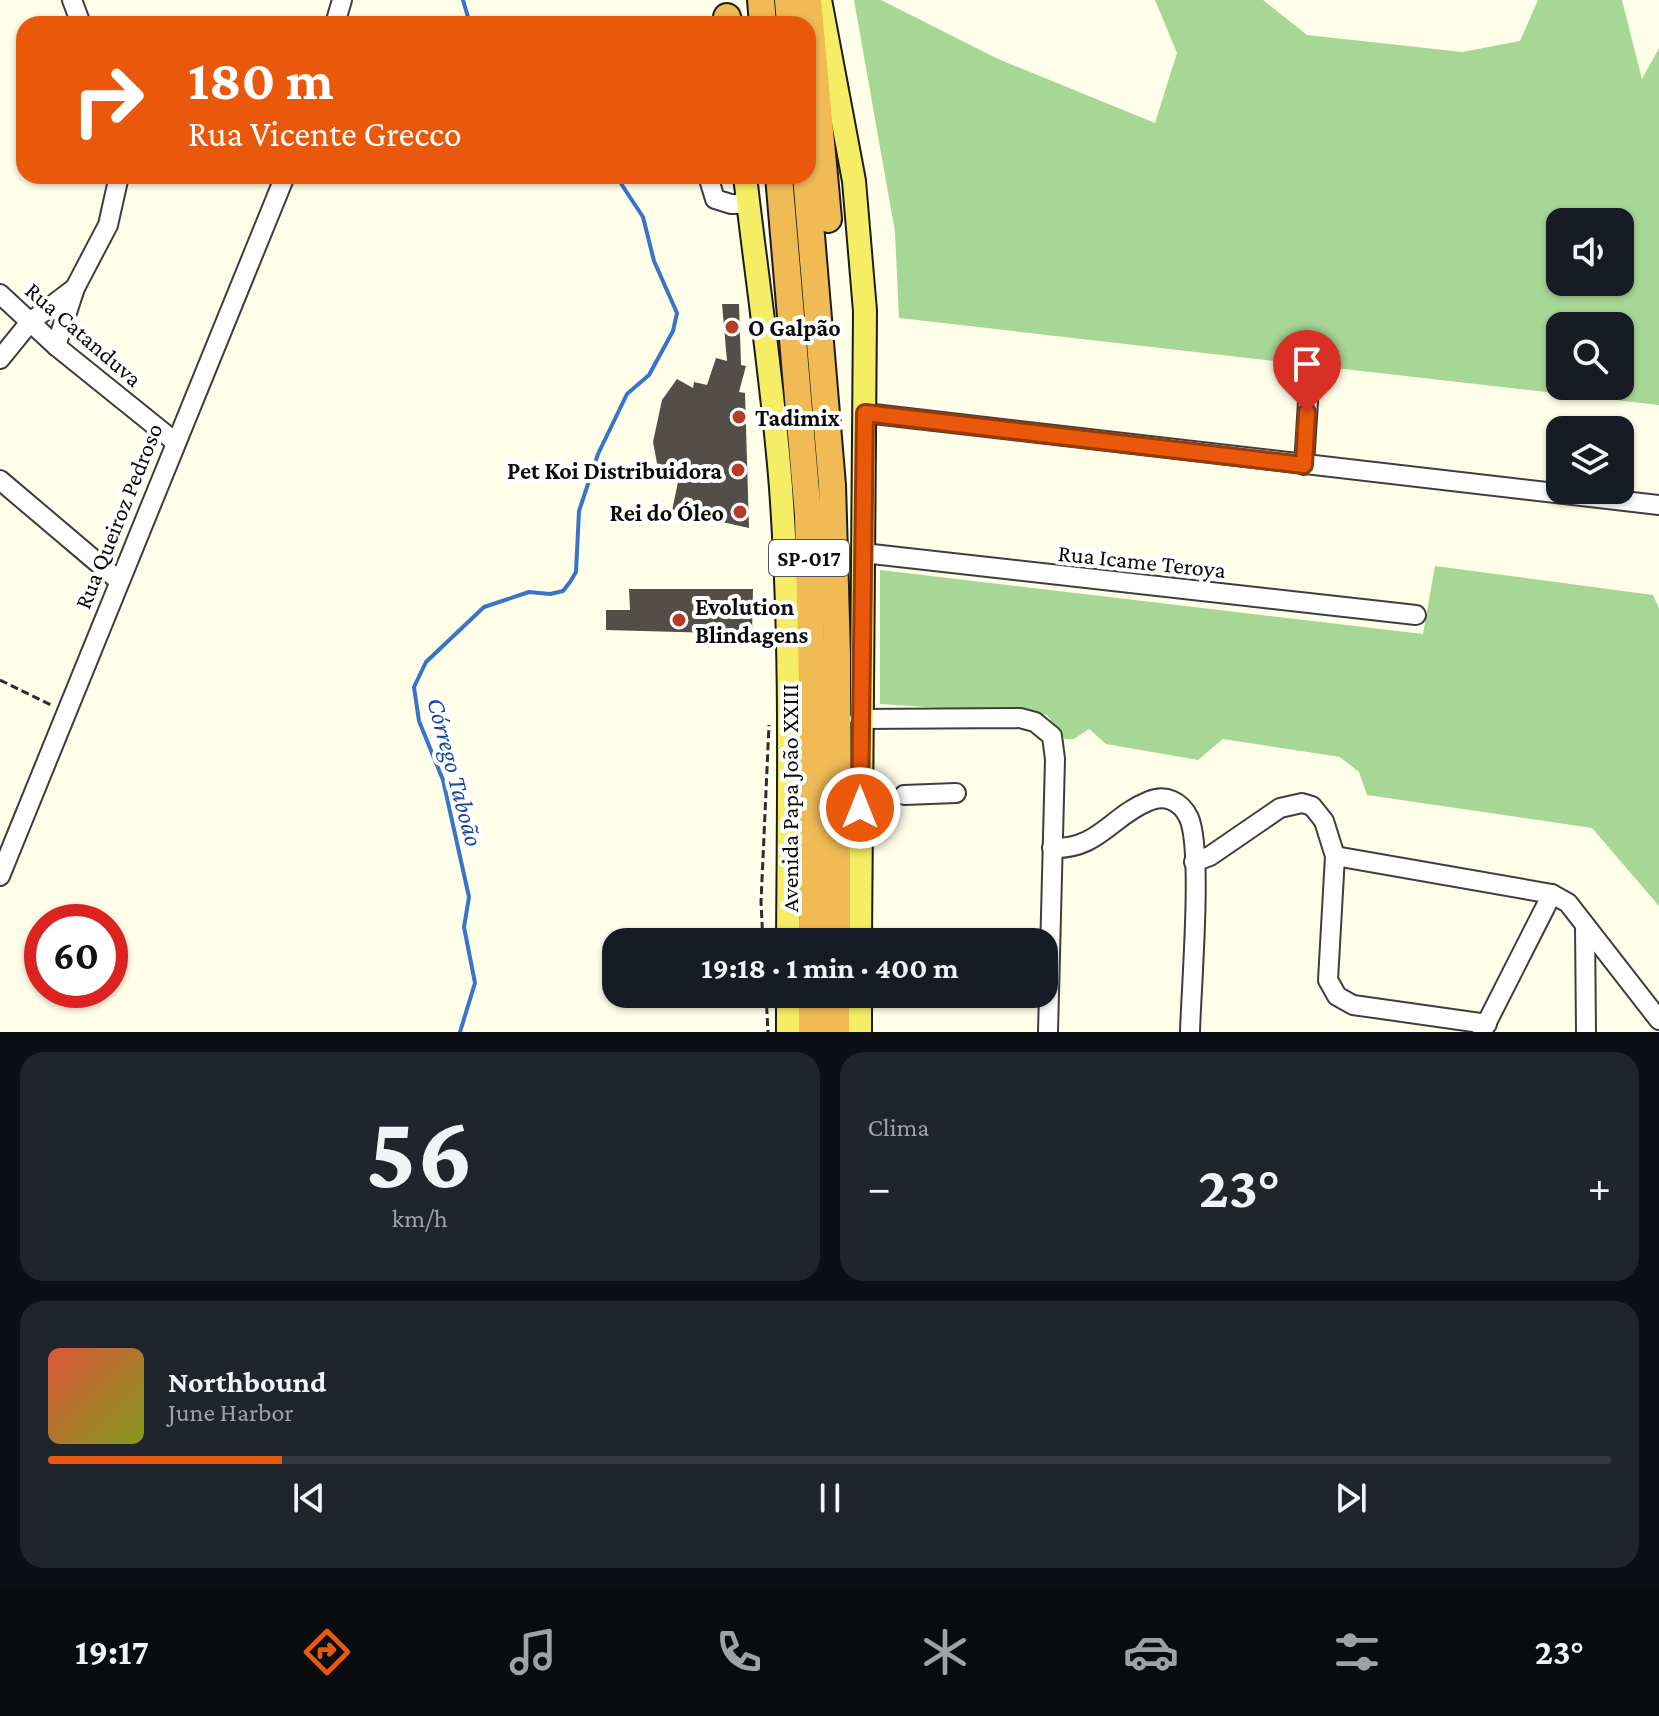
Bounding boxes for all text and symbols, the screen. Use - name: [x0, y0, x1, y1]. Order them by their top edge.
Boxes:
- icon: right: [56, 48, 160, 152]
- text: 180 m: [188, 49, 334, 111]
- text: Rua Vicente Grecco: [188, 114, 462, 154]
- map controls: [1546, 208, 1634, 504]
- button: sound: [1546, 208, 1634, 296]
- street label: Rua Catanduva: [20, 276, 148, 392]
- button: search: [1546, 312, 1634, 400]
- place label: O Galpão: [748, 314, 841, 341]
- marker: O Galpão: [723, 318, 741, 336]
- pin: [1273, 330, 1341, 412]
- icon: arrive: [1285, 342, 1329, 386]
- place label: Tadimix: [755, 404, 841, 431]
- marker: Tadimix: [730, 408, 748, 426]
- button: layers: [1546, 416, 1634, 504]
- street label: Rua Queiroz Pedroso: [68, 419, 168, 613]
- place label: Pet Koi Distribuidora: [507, 457, 722, 484]
- marker: Pet Koi Distribuidora: [729, 461, 747, 479]
- place label: Rei do Óleo: [610, 499, 724, 526]
- marker: Rei do Óleo: [731, 503, 749, 521]
- street label: Rua Icame Teroya: [1057, 539, 1227, 583]
- road number: SP-017: [769, 540, 849, 576]
- place label: Evolution Blindagens: [695, 593, 809, 648]
- marker: Evolution Blindagens: [670, 611, 688, 629]
- street label: Avenida Papa João XXIII: [776, 684, 803, 912]
- water label: Córrego Taboão: [421, 695, 489, 849]
- position arrow: [818, 766, 902, 850]
- speed limit sign: 60: [24, 904, 128, 1008]
- text: 19:18 · 1 min · 400 m: [701, 951, 959, 984]
- text: 56: [366, 1094, 474, 1209]
- text: Clima: [868, 1113, 929, 1142]
- text: 23°: [1198, 1153, 1280, 1220]
- text: −: [868, 1163, 891, 1211]
- text: +: [1588, 1163, 1611, 1211]
- text: km/h: [392, 1204, 448, 1233]
- text: Northbound: [168, 1365, 326, 1398]
- text: June Harbor: [168, 1398, 294, 1427]
- icon: previous: [287, 1476, 331, 1520]
- icon: pause: [808, 1476, 852, 1520]
- icon: next: [1329, 1476, 1373, 1520]
- icon: directions: [299, 1624, 355, 1680]
- icon: music: [505, 1624, 561, 1680]
- icon: phone: [711, 1624, 767, 1680]
- icon: climate: [917, 1624, 973, 1680]
- icon: car: [1123, 1624, 1179, 1680]
- icon: filters: [1329, 1624, 1385, 1680]
- text: 19:17: [75, 1632, 149, 1672]
- text: 23°: [1535, 1632, 1584, 1672]

